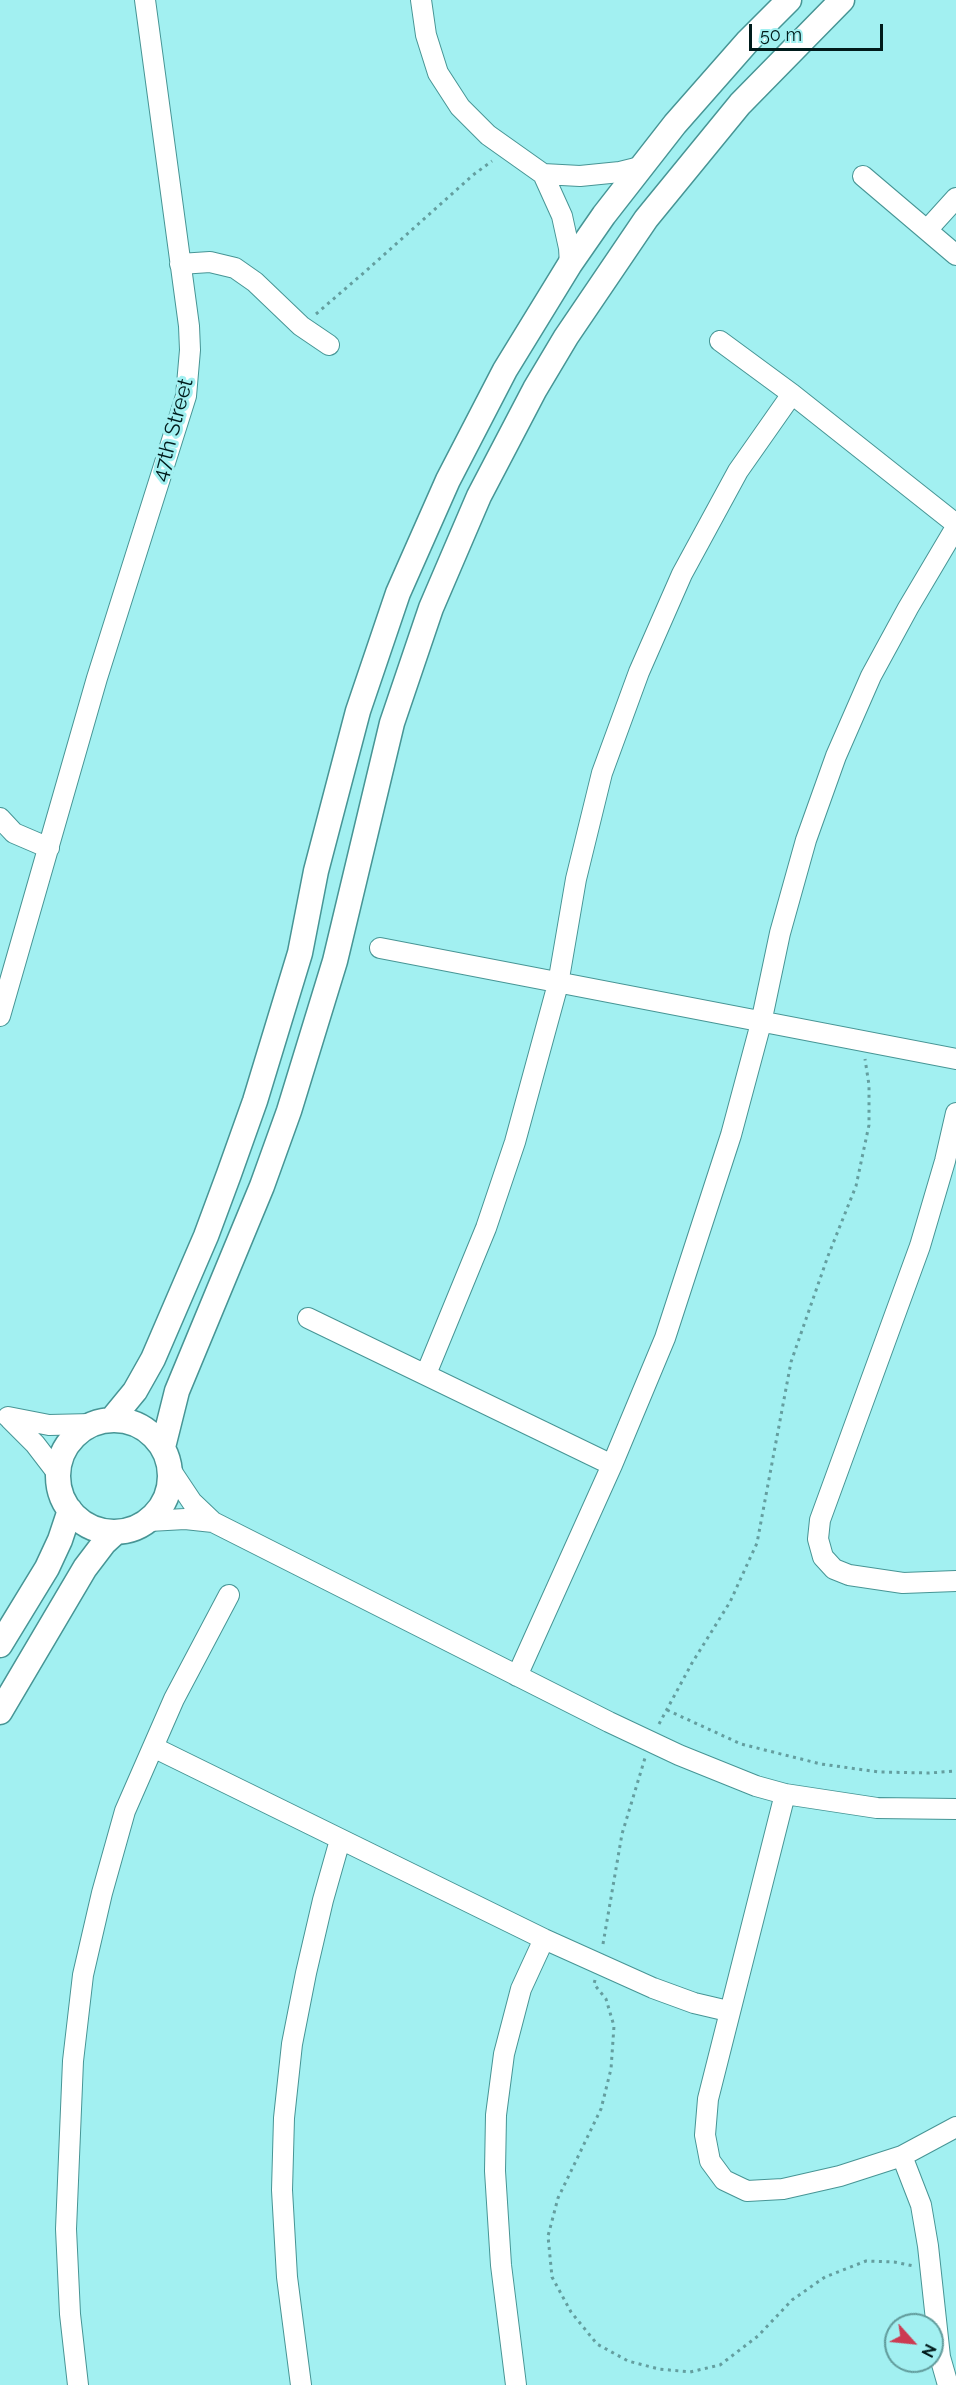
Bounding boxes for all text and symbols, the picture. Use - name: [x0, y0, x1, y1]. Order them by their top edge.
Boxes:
- scale bar: [752, 12, 886, 50]
- text: 50 m: [760, 24, 802, 45]
- street label: 47th Street: [147, 376, 199, 484]
- north arrow: [884, 2313, 944, 2373]
- text: N: [917, 2341, 940, 2360]

